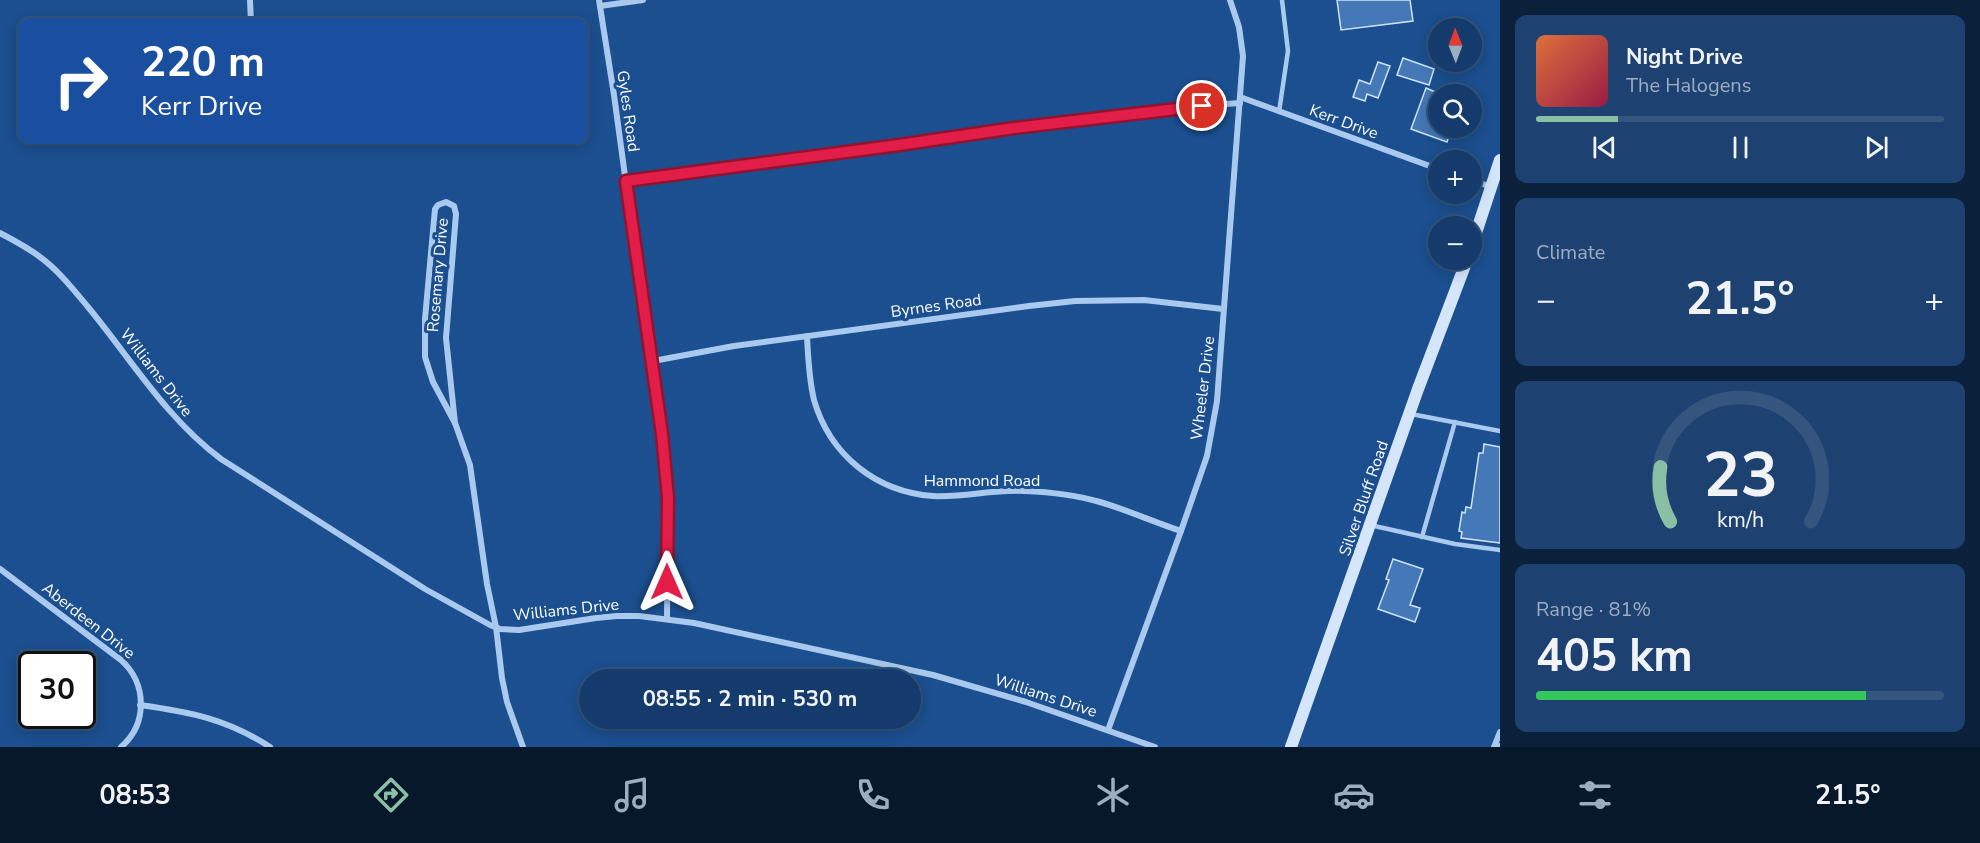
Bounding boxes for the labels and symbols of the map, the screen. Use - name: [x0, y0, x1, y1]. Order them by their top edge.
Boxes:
- north arrow: [1428, 18, 1482, 72]
- street label: Gyles Road: [611, 69, 645, 153]
- pin: [1176, 80, 1227, 131]
- street label: Kerr Drive: [1306, 99, 1381, 145]
- street label: Rosemary Drive: [422, 217, 454, 333]
- street label: Byrnes Road: [889, 289, 983, 323]
- street label: Williams Drive: [115, 324, 198, 421]
- street label: Wheeler Drive: [1186, 335, 1220, 441]
- street label: Silver Bluff Road: [1334, 438, 1394, 559]
- street label: Hammond Road: [924, 470, 1040, 492]
- position arrow: [635, 550, 699, 614]
- street label: Aberdeen Drive: [37, 577, 140, 664]
- street label: Williams Drive: [512, 593, 620, 626]
- speed limit sign: 30: [18, 651, 96, 729]
- street label: Williams Drive: [992, 669, 1100, 723]

